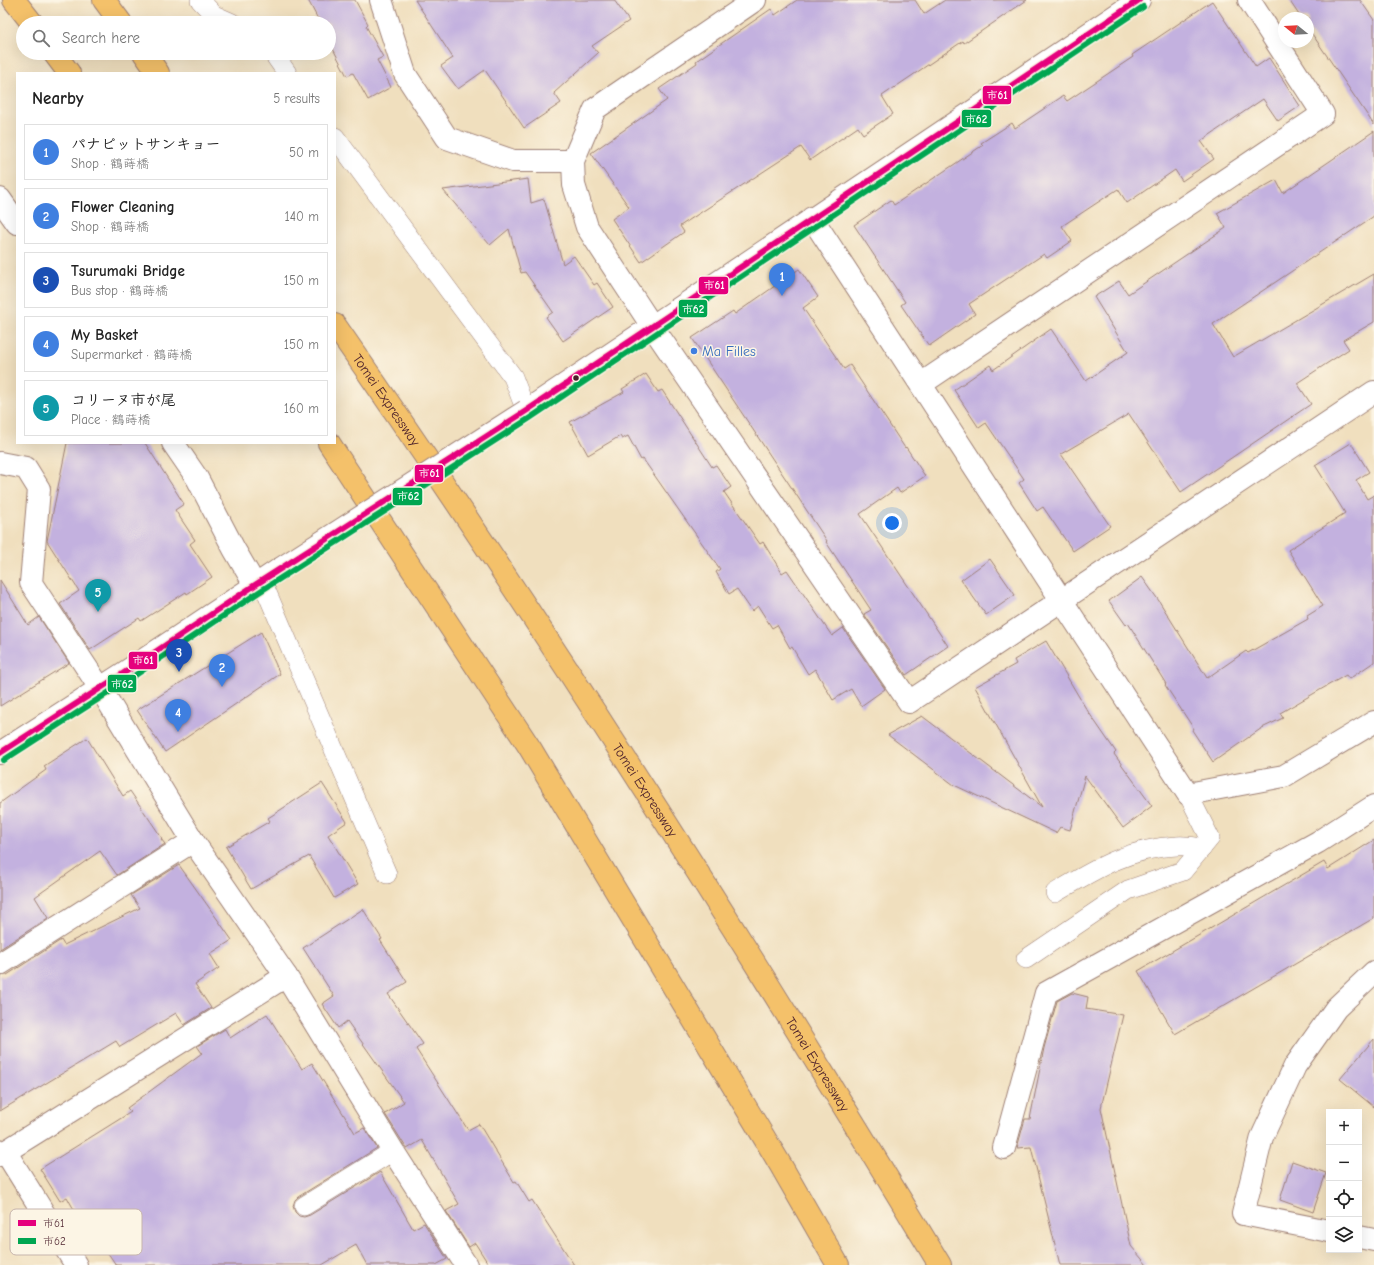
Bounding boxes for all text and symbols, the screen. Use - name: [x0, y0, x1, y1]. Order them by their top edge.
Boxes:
- north arrow: [1278, 12, 1314, 48]
- search box: [16, 16, 336, 60]
- icon: search: [30, 27, 52, 49]
- text: Search here: [62, 29, 140, 47]
- line badge: 市61: [982, 85, 1012, 105]
- text: Nearby: [32, 89, 83, 108]
- text: 市61: [986, 89, 1008, 102]
- text: 5 results: [273, 91, 320, 106]
- line badge: 市62: [961, 109, 992, 128]
- text: 市62: [965, 113, 988, 126]
- text: パナピットサンキョー: [71, 135, 220, 153]
- text: 1: [43, 145, 49, 160]
- text: 50 m: [289, 145, 319, 160]
- text: Shop · 鶴蒔橋: [71, 156, 149, 171]
- text: Flower Cleaning: [71, 198, 175, 216]
- text: 2: [43, 209, 49, 224]
- text: 140 m: [285, 209, 319, 224]
- text: Shop · 鶴蒔橋: [71, 219, 149, 234]
- text: Tsurumaki Bridge: [71, 262, 185, 280]
- pin: 1: [769, 263, 795, 296]
- text: 3: [43, 273, 49, 288]
- text: 150 m: [284, 273, 319, 288]
- line badge: 市61: [698, 276, 729, 295]
- text: 市61: [703, 279, 725, 292]
- text: Bus stop · 鶴蒔橋: [71, 283, 168, 298]
- line badge: 市62: [678, 299, 708, 318]
- text: 市62: [682, 303, 705, 316]
- text: My Basket: [71, 326, 138, 344]
- text: 4: [43, 337, 49, 352]
- text: 150 m: [284, 337, 319, 352]
- place label: Ma Filles: [702, 343, 756, 360]
- marker: Ma Filles: [689, 346, 699, 356]
- text: Supermarket · 鶴蒔橋: [71, 347, 192, 362]
- street label: Tomei Expressway: [349, 351, 425, 450]
- unlabelled marker: [571, 373, 581, 383]
- text: コリーヌ市が尾: [71, 391, 175, 409]
- text: 5: [43, 401, 49, 416]
- text: 160 m: [284, 401, 319, 416]
- text: Place · 鶴蒔橋: [71, 412, 151, 427]
- line badge: 市61: [414, 464, 444, 483]
- text: 市61: [418, 467, 440, 480]
- line badge: 市62: [392, 487, 423, 506]
- text: 市62: [397, 490, 420, 503]
- your location: [882, 513, 902, 533]
- pin: 5: [85, 579, 111, 612]
- pin: 3: [166, 639, 192, 672]
- line badge: 市61: [128, 651, 158, 670]
- text: 市61: [132, 654, 154, 667]
- pin: 2: [209, 654, 235, 687]
- line badge: 市62: [107, 674, 137, 693]
- text: 市62: [111, 678, 134, 691]
- pin: 4: [165, 699, 191, 732]
- street label: Tomei Expressway: [609, 740, 682, 841]
- street label: Tomei Expressway: [782, 1014, 854, 1115]
- map controls: [1326, 1109, 1362, 1253]
- button: +: [1326, 1109, 1362, 1145]
- button: −: [1326, 1145, 1362, 1181]
- button: locate: [1326, 1181, 1362, 1217]
- legend: [10, 1209, 142, 1255]
- text: 市61: [43, 1217, 64, 1230]
- button: layers: [1326, 1217, 1362, 1253]
- text: 市62: [43, 1235, 66, 1248]

